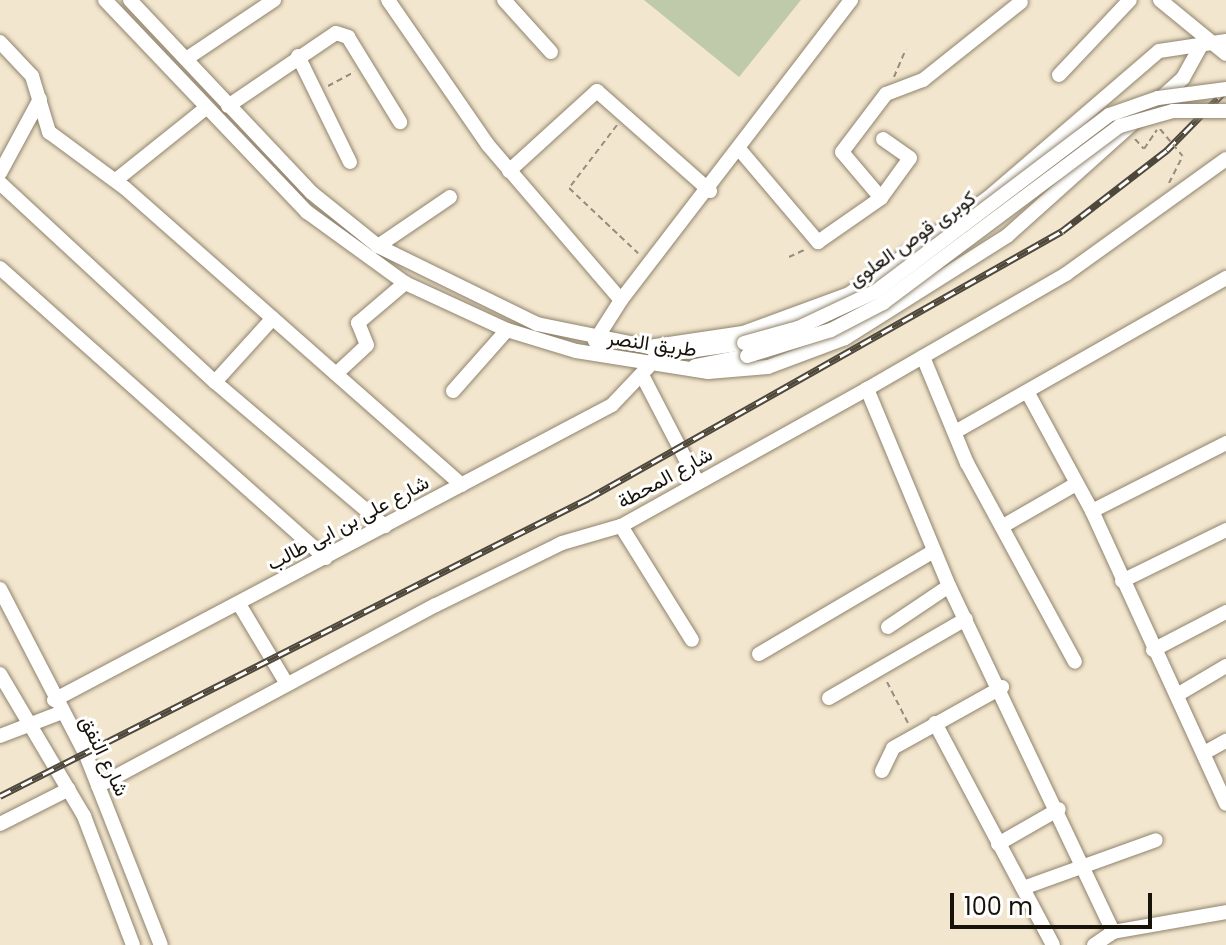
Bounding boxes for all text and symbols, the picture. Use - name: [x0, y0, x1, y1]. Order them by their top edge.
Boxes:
- street label: كوبرى قوص العلوى: [844, 186, 980, 292]
- street label: طريق النصر: [606, 326, 698, 362]
- street label: شارع المحطة: [613, 442, 717, 514]
- street label: شارع على بن ابى طالب: [263, 470, 433, 576]
- street label: شارع النفق: [74, 712, 134, 800]
- scale bar: [954, 877, 1156, 927]
- text: 100 m: [964, 890, 1033, 923]

